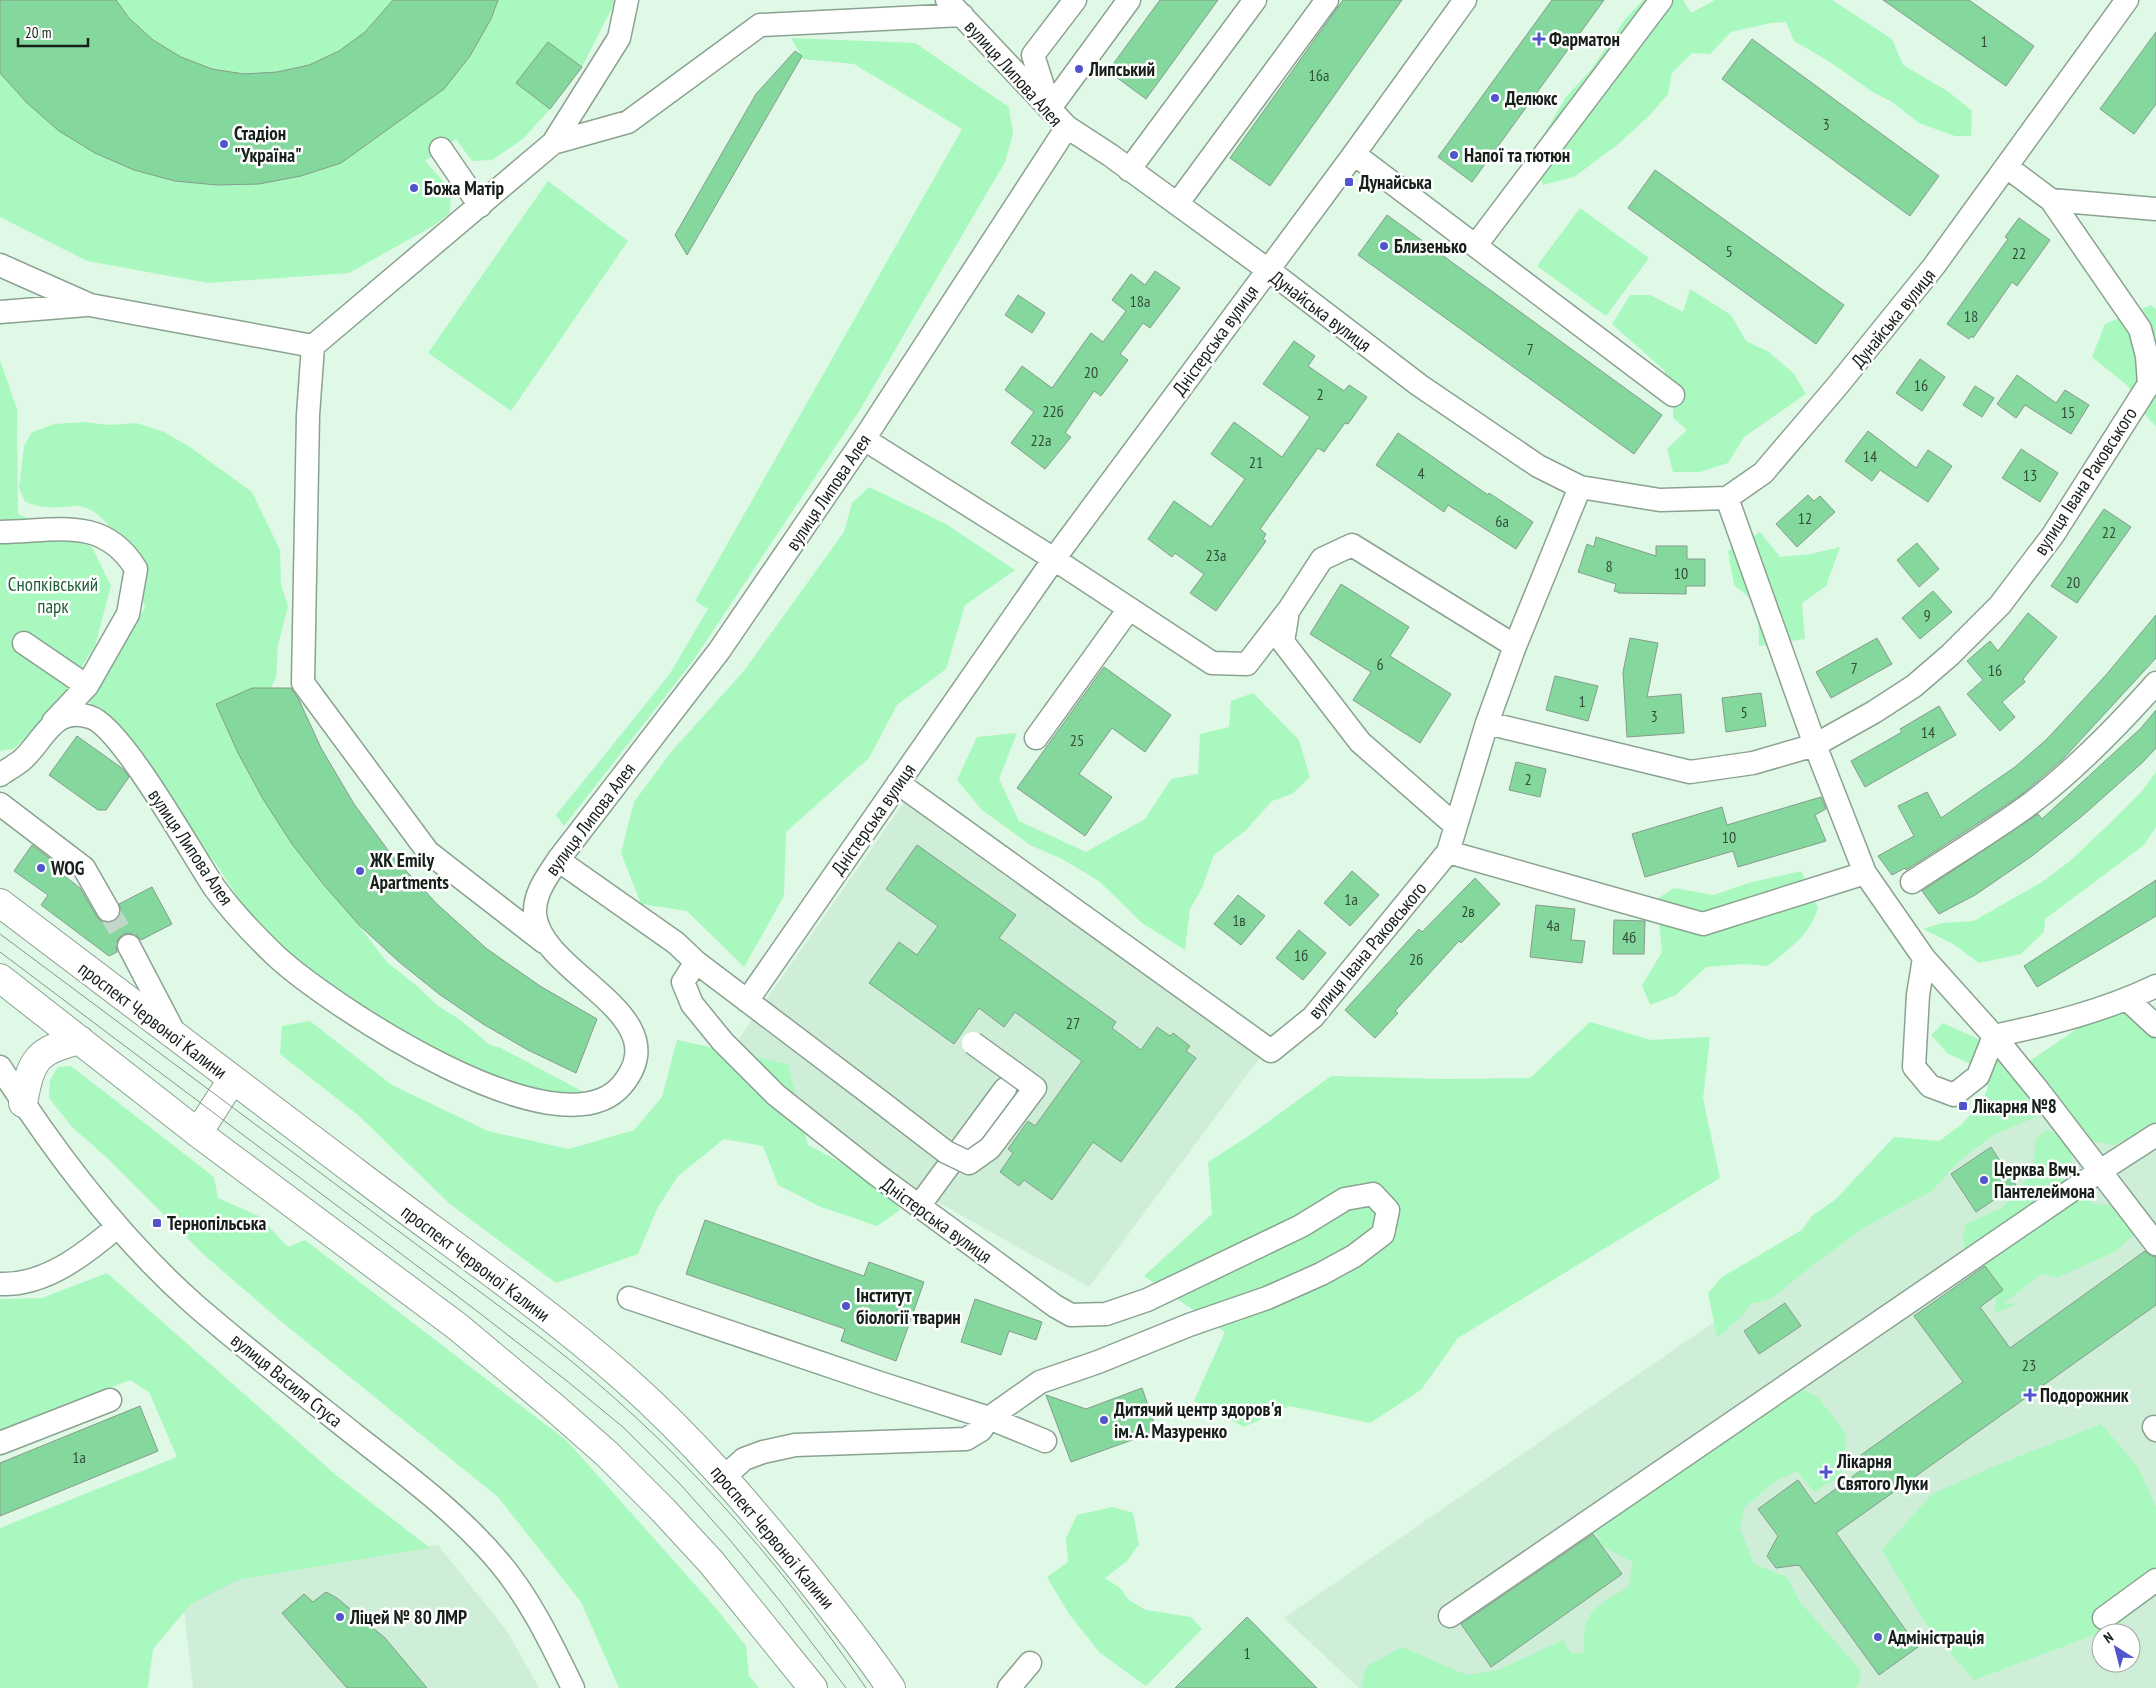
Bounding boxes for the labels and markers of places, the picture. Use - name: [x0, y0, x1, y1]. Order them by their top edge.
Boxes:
- place label: Фарматон: [1549, 27, 1620, 51]
- marker: Фарматон: [1533, 33, 1545, 45]
- place label: Липський: [1088, 57, 1155, 81]
- marker: Липський: [1073, 63, 1085, 75]
- place label: Делюкс: [1505, 86, 1558, 110]
- marker: Делюкс: [1489, 92, 1501, 104]
- place label: Стадіон "Україна": [234, 121, 302, 167]
- marker: Стадіон "Україна": [218, 138, 230, 150]
- place label: Напої та тютюн: [1464, 143, 1570, 167]
- marker: Напої та тютюн: [1448, 149, 1460, 161]
- place label: Дунайська: [1359, 170, 1432, 194]
- place label: Божа Матір: [424, 176, 504, 200]
- marker: Дунайська: [1343, 176, 1355, 188]
- marker: Божа Матір: [408, 182, 420, 194]
- place label: Близенько: [1394, 234, 1467, 258]
- marker: Близенько: [1378, 240, 1390, 252]
- place label: ЖК Emily Apartments: [369, 848, 449, 894]
- place label: WOG: [50, 856, 84, 880]
- marker: WOG: [35, 862, 47, 874]
- marker: ЖК Emily Apartments: [354, 865, 366, 877]
- place label: Лікарня №8: [1972, 1094, 2057, 1118]
- marker: Лікарня №8: [1957, 1100, 1969, 1112]
- place label: Церква Вмч. Пантелеймона: [1994, 1157, 2095, 1203]
- marker: Церква Вмч. Пантелеймона: [1978, 1174, 1990, 1186]
- place label: Тернопільська: [167, 1211, 266, 1235]
- marker: Тернопільська: [151, 1217, 163, 1229]
- place label: Інститут біології тварин: [856, 1283, 961, 1329]
- marker: Інститут біології тварин: [840, 1300, 852, 1312]
- place label: Подорожник: [2040, 1383, 2129, 1407]
- marker: Подорожник: [2024, 1389, 2036, 1401]
- place label: Дитячий центр здоров'я ім. А. Мазуренко: [1114, 1397, 1282, 1443]
- marker: Дитячий центр здоров'я ім. А. Мазуренко: [1098, 1414, 1110, 1426]
- place label: Лікарня Святого Луки: [1836, 1449, 1928, 1495]
- marker: Лікарня Святого Луки: [1819, 1465, 1833, 1479]
- place label: Ліцей № 80 ЛМР: [349, 1605, 467, 1629]
- marker: Ліцей № 80 ЛМР: [334, 1611, 346, 1623]
- place label: Адміністрація: [1887, 1625, 1984, 1649]
- marker: Адміністрація: [1872, 1631, 1884, 1643]

